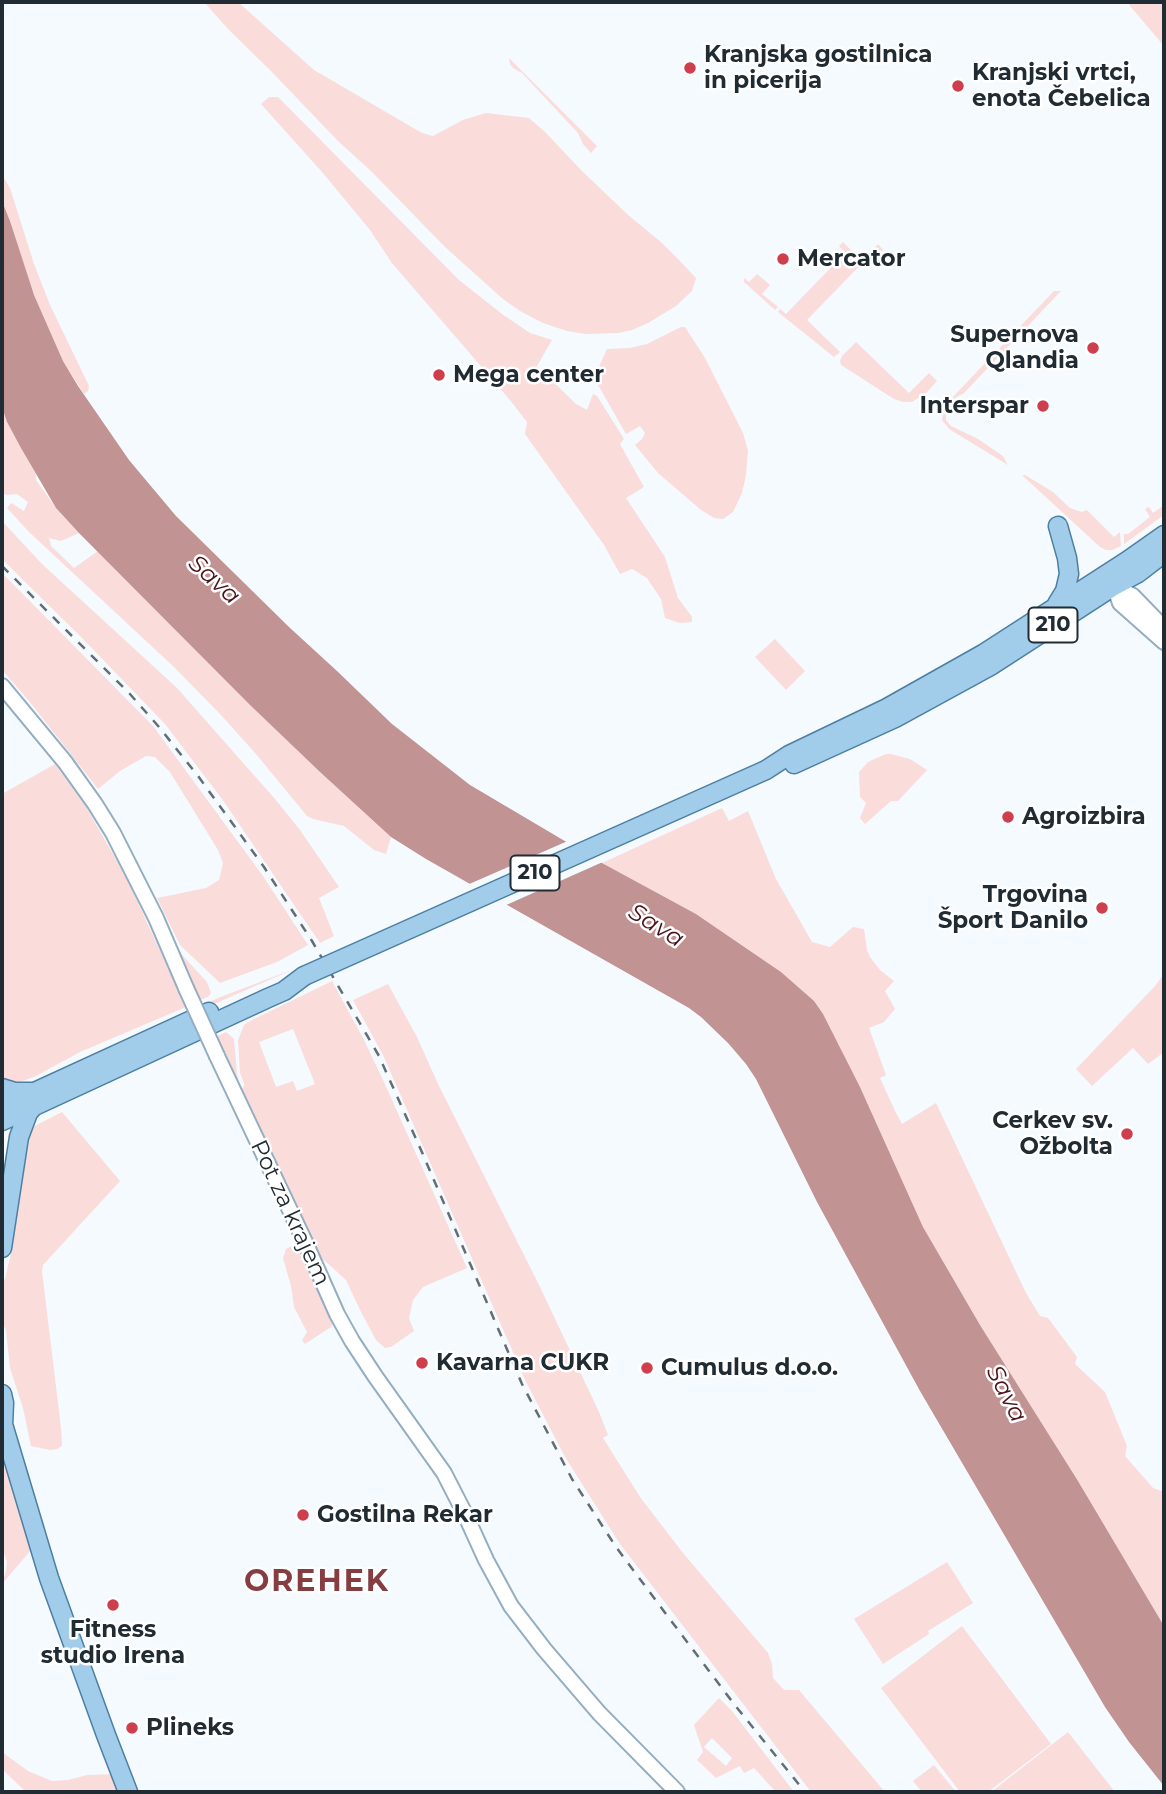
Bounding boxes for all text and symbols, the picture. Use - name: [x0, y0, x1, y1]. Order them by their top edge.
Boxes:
- place label: Kranjska gostilnica in picerija: [704, 41, 933, 95]
- place label: Kranjski vrtci, enota Čebelica: [972, 59, 1151, 113]
- marker: Kranjska gostilnica in picerija: [682, 60, 698, 76]
- marker: Kranjski vrtci, enota Čebelica: [950, 78, 966, 94]
- place label: Mercator: [797, 245, 906, 273]
- marker: Mercator: [775, 251, 791, 267]
- place label: Supernova Qlandia: [950, 321, 1079, 375]
- marker: Supernova Qlandia: [1085, 340, 1101, 356]
- place label: Mega center: [453, 361, 604, 389]
- marker: Mega center: [431, 367, 447, 383]
- place label: Interspar: [920, 392, 1029, 420]
- marker: Interspar: [1035, 398, 1051, 414]
- water label: Sava: [182, 549, 246, 611]
- road number: 210: [1028, 608, 1078, 642]
- place label: Agroizbira: [1022, 803, 1146, 831]
- marker: Agroizbira: [1000, 809, 1016, 825]
- road number: 210: [510, 856, 560, 890]
- place label: Trgovina Šport Danilo: [938, 881, 1088, 935]
- water label: Sava: [623, 898, 689, 954]
- marker: Trgovina Šport Danilo: [1094, 900, 1110, 916]
- place label: Cerkev sv. Ožbolta: [992, 1107, 1113, 1161]
- marker: Cerkev sv. Ožbolta: [1119, 1126, 1135, 1142]
- street label: Pot za krajem: [244, 1136, 336, 1290]
- place label: Kavarna CUKR: [436, 1349, 609, 1377]
- place label: Cumulus d.o.o.: [661, 1354, 838, 1382]
- marker: Kavarna CUKR: [414, 1355, 430, 1371]
- marker: Cumulus d.o.o.: [639, 1360, 655, 1376]
- water label: Sava: [980, 1361, 1032, 1427]
- place label: Gostilna Rekar: [317, 1501, 493, 1529]
- marker: Gostilna Rekar: [295, 1507, 311, 1523]
- district label: OREHEK: [245, 1564, 389, 1600]
- marker: Fitness studio Irena: [105, 1597, 121, 1613]
- place label: Fitness studio Irena: [41, 1616, 185, 1670]
- place label: Plineks: [146, 1714, 234, 1742]
- marker: Plineks: [124, 1720, 140, 1736]

